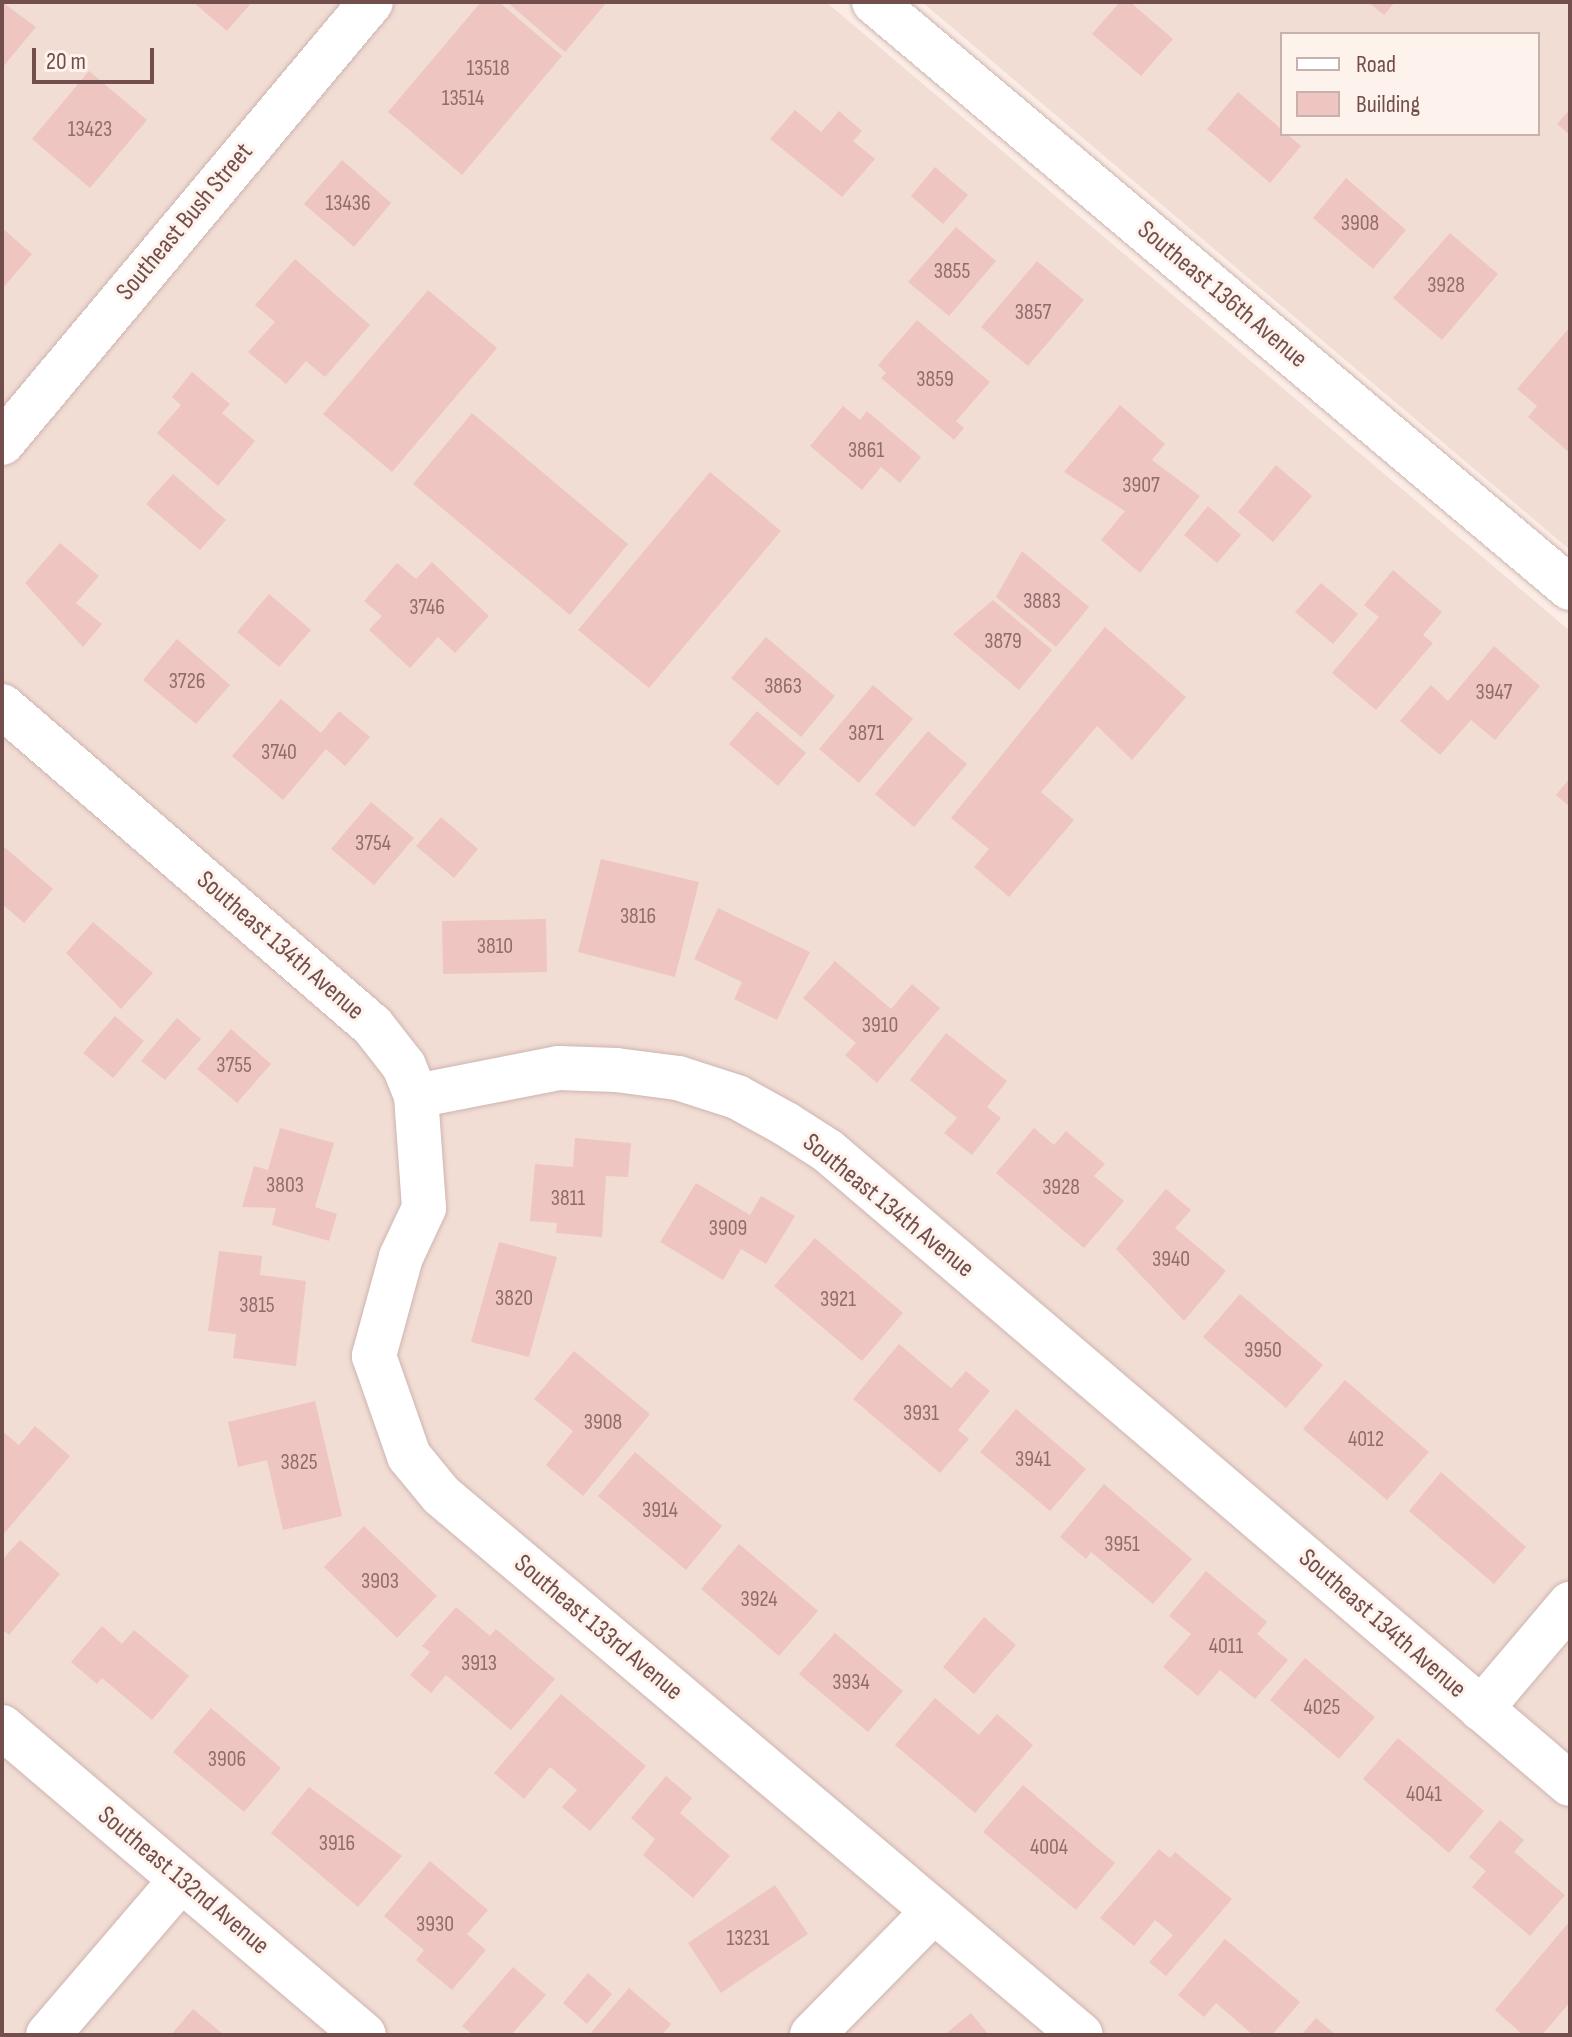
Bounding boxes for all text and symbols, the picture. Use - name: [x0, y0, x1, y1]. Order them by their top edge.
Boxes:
- scale bar: [36, 32, 158, 82]
- legend: [1280, 32, 1540, 136]
- text: 20 m: [46, 47, 86, 76]
- text: Road: [1356, 50, 1396, 79]
- house number: 13518: [466, 56, 510, 82]
- house number: 13514: [442, 86, 484, 112]
- text: Building: [1356, 90, 1420, 119]
- house number: 13423: [68, 117, 112, 143]
- street label: Southeast Bush Street: [110, 137, 260, 307]
- house number: 13436: [325, 191, 371, 217]
- house number: 3908: [1341, 211, 1379, 237]
- street label: Southeast 136th Avenue: [1131, 215, 1313, 375]
- house number: 3855: [934, 259, 970, 285]
- house number: 3928: [1427, 273, 1465, 299]
- house number: 3857: [1015, 300, 1051, 326]
- house number: 3859: [916, 367, 954, 393]
- house number: 3861: [848, 438, 884, 464]
- house number: 3907: [1122, 473, 1160, 499]
- house number: 3883: [1023, 589, 1061, 615]
- house number: 3746: [409, 595, 445, 621]
- house number: 3879: [984, 629, 1022, 655]
- house number: 3726: [169, 669, 205, 695]
- house number: 3863: [764, 674, 802, 700]
- house number: 3947: [1476, 680, 1512, 706]
- house number: 3871: [848, 721, 884, 747]
- house number: 3740: [261, 740, 297, 766]
- house number: 3754: [355, 831, 391, 857]
- street label: Southeast 134th Avenue: [190, 865, 370, 1027]
- house number: 3816: [620, 904, 656, 930]
- house number: 3810: [477, 934, 513, 960]
- house number: 3910: [862, 1013, 898, 1039]
- house number: 3755: [216, 1053, 252, 1079]
- street label: Southeast 134th Avenue: [796, 1127, 980, 1285]
- house number: 3803: [266, 1173, 304, 1199]
- house number: 3928: [1042, 1175, 1080, 1201]
- house number: 3811: [551, 1186, 585, 1212]
- house number: 3909: [709, 1216, 747, 1242]
- house number: 3940: [1152, 1247, 1190, 1273]
- house number: 3820: [495, 1286, 533, 1312]
- house number: 3921: [820, 1287, 856, 1313]
- house number: 3815: [239, 1293, 275, 1319]
- house number: 3950: [1244, 1338, 1282, 1364]
- house number: 3931: [903, 1401, 939, 1427]
- house number: 3908: [584, 1410, 622, 1436]
- house number: 4012: [1348, 1427, 1384, 1453]
- house number: 3941: [1015, 1447, 1051, 1473]
- house number: 3825: [280, 1450, 318, 1476]
- house number: 3914: [642, 1498, 678, 1524]
- house number: 3951: [1104, 1532, 1140, 1558]
- street label: Southeast 134th Avenue: [1292, 1543, 1472, 1705]
- street label: Southeast 133rd Avenue: [507, 1548, 689, 1708]
- house number: 3903: [361, 1569, 399, 1595]
- house number: 3924: [740, 1587, 778, 1613]
- house number: 4011: [1209, 1634, 1243, 1660]
- house number: 3913: [461, 1651, 497, 1677]
- house number: 3934: [832, 1670, 870, 1696]
- house number: 4025: [1304, 1695, 1340, 1721]
- house number: 3906: [208, 1747, 246, 1773]
- house number: 4041: [1406, 1782, 1442, 1808]
- street label: Southeast 132nd Avenue: [91, 1800, 275, 1962]
- house number: 3916: [319, 1831, 355, 1857]
- house number: 4004: [1030, 1835, 1068, 1861]
- house number: 3930: [416, 1912, 454, 1938]
- house number: 13231: [727, 1926, 769, 1952]

